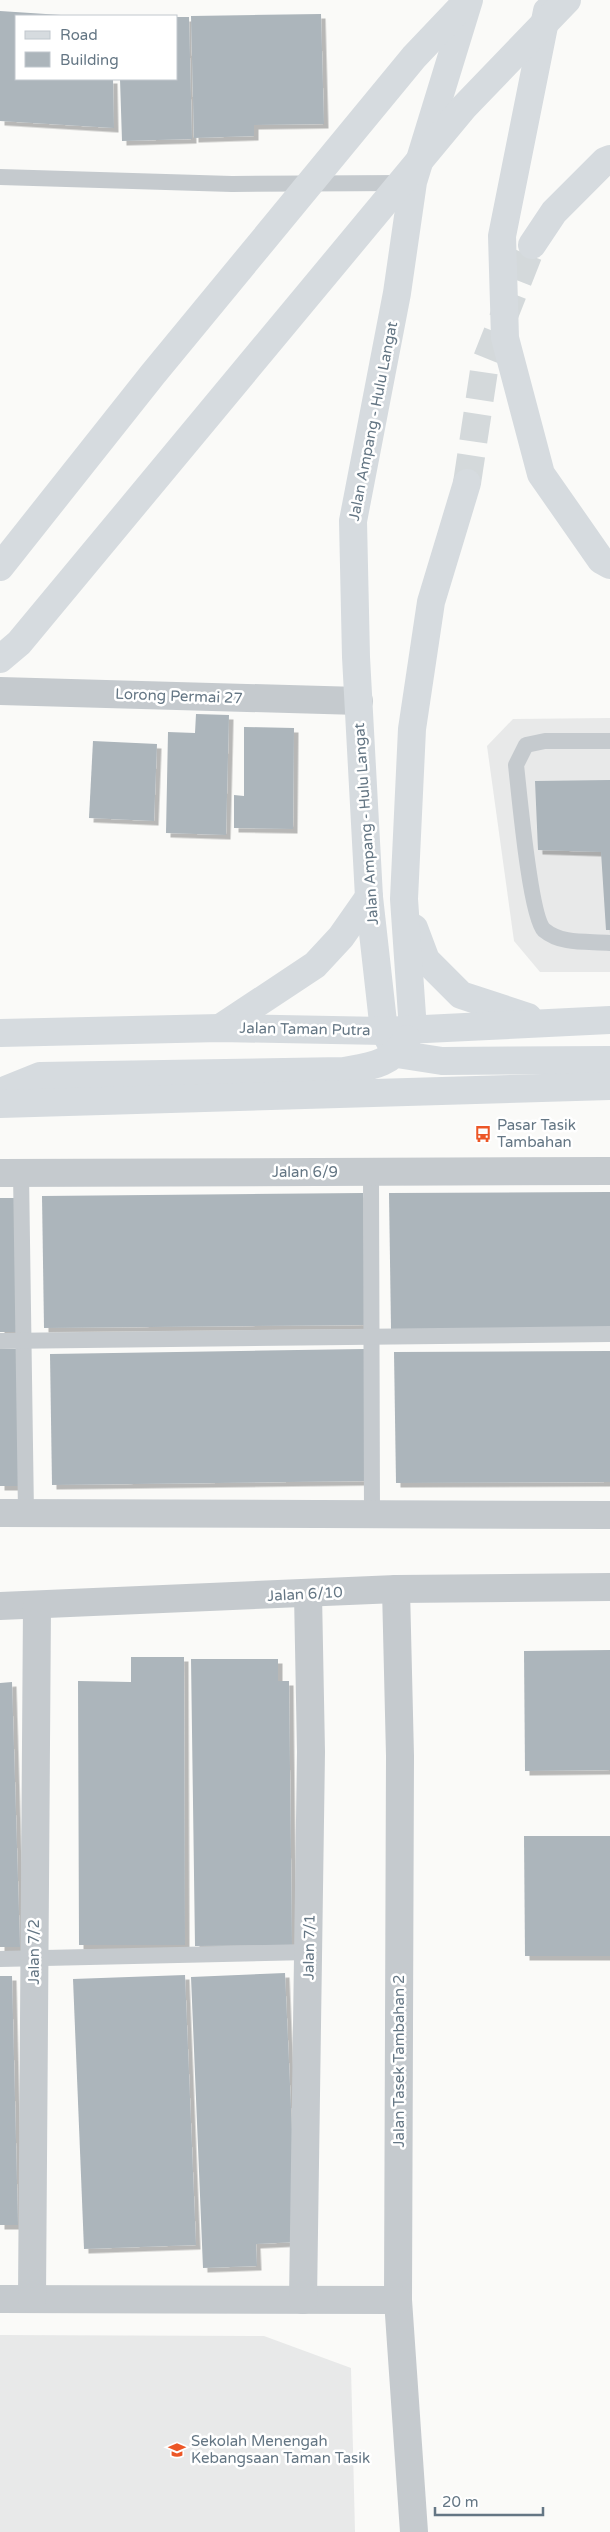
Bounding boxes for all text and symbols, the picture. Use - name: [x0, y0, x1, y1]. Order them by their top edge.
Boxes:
- legend: [15, 15, 178, 80]
- text: Road: [60, 26, 98, 44]
- text: Building: [60, 51, 119, 69]
- street label: Jalan Ampang - Hulu Langat: [345, 320, 401, 522]
- street label: Lorong Permai 27: [115, 685, 243, 707]
- street label: Jalan Ampang - Hulu Langat: [350, 722, 382, 926]
- street label: Jalan Taman Putra: [239, 1019, 371, 1039]
- place label: Pasar Tasik Tambahan: [497, 1116, 576, 1151]
- bus stop icon: Pasar Tasik Tambahan: [473, 1124, 493, 1144]
- street label: Jalan 6/9: [272, 1163, 338, 1181]
- street label: Jalan 6/10: [267, 1583, 343, 1605]
- street label: Jalan 7/1: [299, 1914, 319, 1980]
- street label: Jalan 7/2: [25, 1919, 43, 1985]
- street label: Jalan Tasek Tambahan 2: [390, 1975, 408, 2147]
- place label: Sekolah Menengah Kebangsaan Taman Tasik: [191, 2432, 370, 2467]
- school or university icon: Sekolah Menengah Kebangsaan Taman Tasik: [167, 2440, 187, 2460]
- scale bar: [435, 2484, 542, 2516]
- text: 20 m: [442, 2493, 479, 2511]

